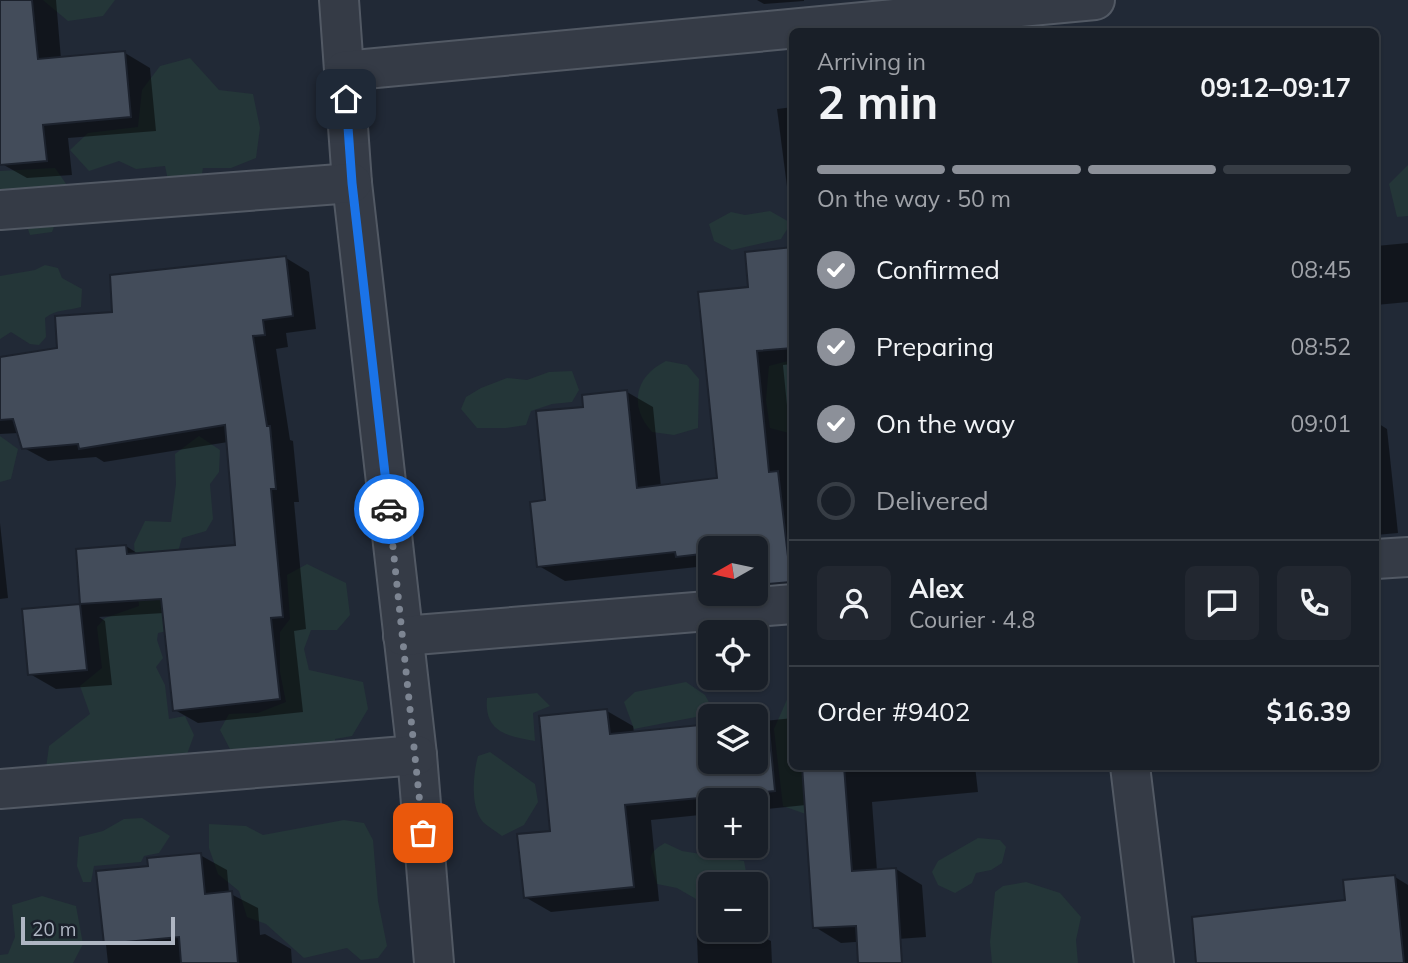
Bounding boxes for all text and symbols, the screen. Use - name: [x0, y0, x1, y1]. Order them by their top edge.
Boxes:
- text: Arriving in: [817, 47, 926, 76]
- pin: [316, 69, 376, 129]
- text: 09:12–09:17: [1200, 71, 1351, 104]
- text: 2 min: [817, 73, 938, 131]
- icon: home: [327, 80, 365, 118]
- text: On the way · 50 m: [817, 184, 1011, 213]
- icon: check: [817, 251, 855, 289]
- text: Confirmed: [876, 253, 1000, 286]
- text: 08:45: [1291, 255, 1351, 284]
- icon: check: [817, 328, 855, 366]
- text: Preparing: [876, 330, 994, 363]
- text: 08:52: [1291, 332, 1351, 361]
- icon: check: [817, 405, 855, 443]
- text: On the way: [876, 407, 1015, 440]
- text: 09:01: [1291, 409, 1351, 438]
- courier: [354, 474, 424, 544]
- text: Delivered: [876, 484, 989, 517]
- icon: car: [370, 490, 408, 528]
- north arrow: [698, 536, 768, 606]
- map controls: [698, 536, 768, 942]
- button: person: [817, 566, 891, 640]
- button: chat: [1185, 566, 1259, 640]
- button: phone: [1277, 566, 1351, 640]
- text: Alex: [909, 572, 964, 605]
- text: Courier · 4.8: [909, 605, 1035, 634]
- button: locate: [698, 620, 768, 690]
- text: Order #9402: [817, 695, 970, 728]
- text: $16.39: [1267, 695, 1351, 728]
- button: layers: [698, 704, 768, 774]
- button: +: [698, 788, 768, 858]
- pin: [393, 803, 453, 863]
- icon: bag: [404, 814, 442, 852]
- button: −: [698, 872, 768, 942]
- scale bar: [21, 914, 175, 946]
- text: 20 m: [32, 917, 76, 941]

